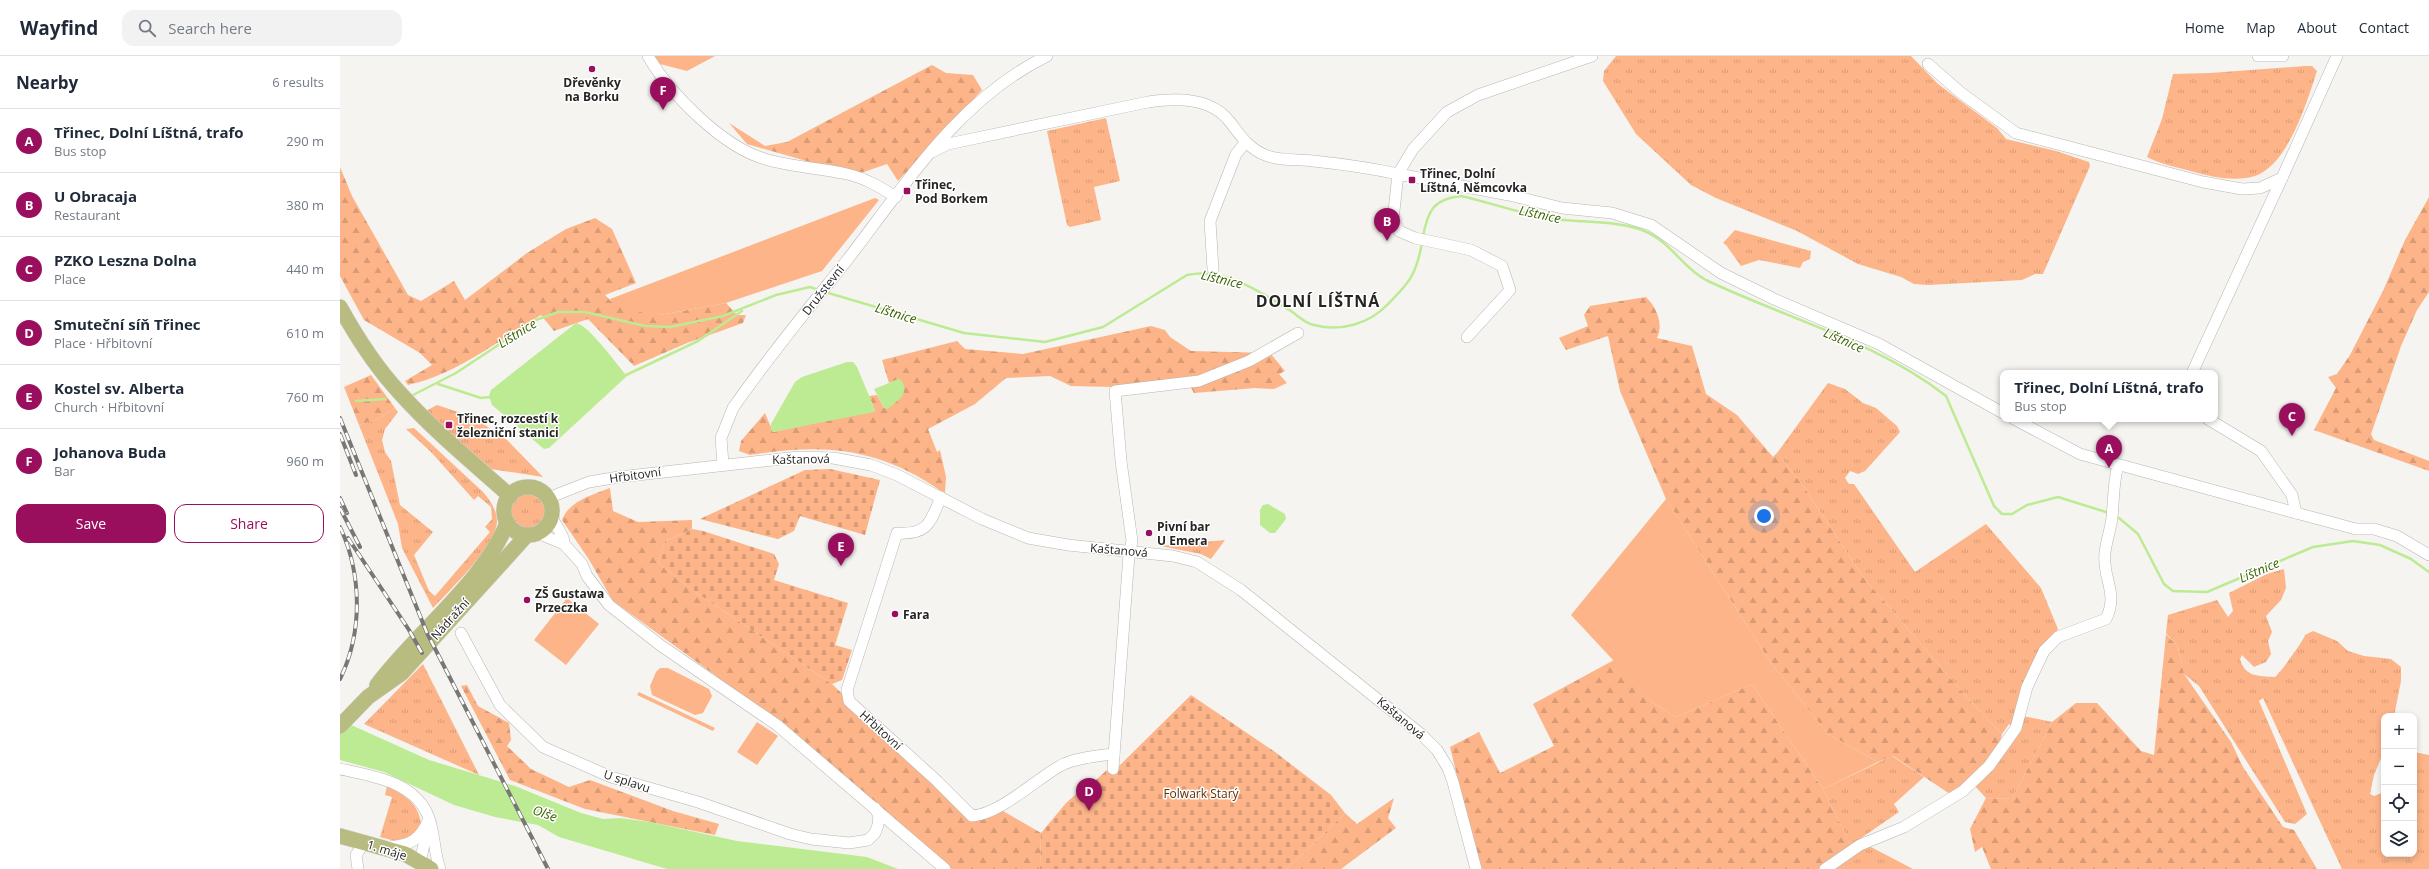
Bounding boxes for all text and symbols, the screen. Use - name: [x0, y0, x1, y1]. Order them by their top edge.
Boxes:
- search box: [122, 10, 402, 46]
- text: Wayfind: [20, 15, 98, 41]
- icon: search: [136, 17, 158, 39]
- text: Search here: [168, 18, 252, 38]
- text: Home: [2185, 18, 2224, 37]
- text: Map: [2246, 18, 2275, 37]
- text: About: [2297, 18, 2337, 37]
- text: Contact: [2359, 18, 2409, 37]
- marker: Dřevěnky na Borku: [587, 64, 597, 74]
- text: Nearby: [16, 71, 78, 94]
- text: 6 results: [272, 73, 324, 91]
- place label: Dřevěnky na Borku: [563, 74, 621, 105]
- pin: F: [650, 77, 676, 110]
- text: Třinec, Dolní Líštná, trafo: [54, 122, 244, 142]
- text: A: [25, 132, 33, 150]
- text: 290 m: [286, 132, 324, 150]
- text: Bus stop: [54, 142, 107, 160]
- place label: Třinec, Dolní Líštná, Němcovka: [1420, 165, 1527, 196]
- marker: Třinec, Dolní Líštná, Němcovka: [1407, 175, 1417, 185]
- place label: Třinec, Pod Borkem: [915, 176, 988, 207]
- text: U Obracaja: [54, 186, 137, 206]
- marker: Třinec, Pod Borkem: [902, 186, 912, 196]
- text: B: [25, 196, 33, 214]
- text: 380 m: [286, 196, 324, 214]
- water label: Líštnice: [1517, 201, 1563, 227]
- text: Restaurant: [54, 206, 121, 224]
- pin: B: [1374, 208, 1400, 241]
- text: PZKO Leszna Dolna: [54, 250, 197, 270]
- text: C: [25, 260, 33, 278]
- text: 440 m: [286, 260, 324, 278]
- street label: Družstevní: [798, 260, 849, 319]
- water label: Líštnice: [1199, 265, 1245, 293]
- text: Place: [54, 270, 86, 288]
- district label: DOLNÍ LÍŠTNÁ: [1256, 290, 1380, 312]
- water label: Líštnice: [873, 298, 919, 328]
- text: Smuteční síň Třinec: [54, 314, 201, 334]
- water label: Líštnice: [494, 314, 540, 352]
- water label: Líštnice: [1821, 323, 1868, 357]
- text: D: [24, 324, 34, 342]
- text: 610 m: [286, 324, 324, 342]
- text: Place · Hřbitovní: [54, 334, 152, 352]
- popup: [2000, 370, 2218, 422]
- text: Třinec, Dolní Líštná, trafo: [2014, 377, 2204, 397]
- text: Kostel sv. Alberta: [54, 378, 184, 398]
- text: E: [25, 388, 33, 406]
- text: 760 m: [286, 388, 324, 406]
- text: Bus stop: [2014, 397, 2067, 415]
- text: Church · Hřbitovní: [54, 398, 164, 416]
- pin: C: [2279, 403, 2305, 436]
- place label: Třinec, rozcestí k železniční stanici: [457, 410, 559, 441]
- marker: Třinec, rozcestí k železniční stanici: [444, 420, 454, 430]
- pin: A: [2096, 435, 2122, 468]
- text: Johanova Buda: [54, 442, 166, 462]
- street label: Kaštanová: [772, 450, 830, 468]
- text: F: [25, 452, 33, 470]
- text: 960 m: [286, 452, 324, 470]
- text: Bar: [54, 462, 75, 480]
- street label: Hřbitovní: [608, 463, 663, 487]
- button: Save: [16, 504, 166, 543]
- button: Share: [174, 504, 324, 543]
- your location: [1754, 506, 1774, 526]
- place label: Pivní bar U Emera: [1157, 518, 1211, 549]
- marker: Pivní bar U Emera: [1144, 528, 1154, 538]
- pin: E: [828, 533, 854, 566]
- street label: Kaštanová: [1089, 539, 1149, 561]
- water label: Líštnice: [2236, 553, 2283, 587]
- place label: ZŠ Gustawa Przeczka: [535, 585, 604, 616]
- street label: Nádražní: [427, 594, 474, 644]
- marker: ZŠ Gustawa Przeczka: [522, 595, 532, 605]
- place label: Fara: [903, 606, 930, 623]
- marker: Fara: [890, 609, 900, 619]
- street label: Kaštanová: [1373, 693, 1429, 743]
- street label: Hřbitovní: [856, 706, 907, 754]
- map controls: [2381, 713, 2417, 857]
- button: +: [2381, 713, 2417, 749]
- button: −: [2381, 749, 2417, 785]
- street label: U splavu: [602, 766, 652, 796]
- pin: D: [1076, 778, 1102, 811]
- park label: Folwark Starý: [1163, 785, 1240, 802]
- button: locate: [2381, 785, 2417, 821]
- water label: Olše: [530, 800, 560, 826]
- button: layers: [2381, 821, 2417, 857]
- street label: 1. máje: [365, 836, 409, 864]

